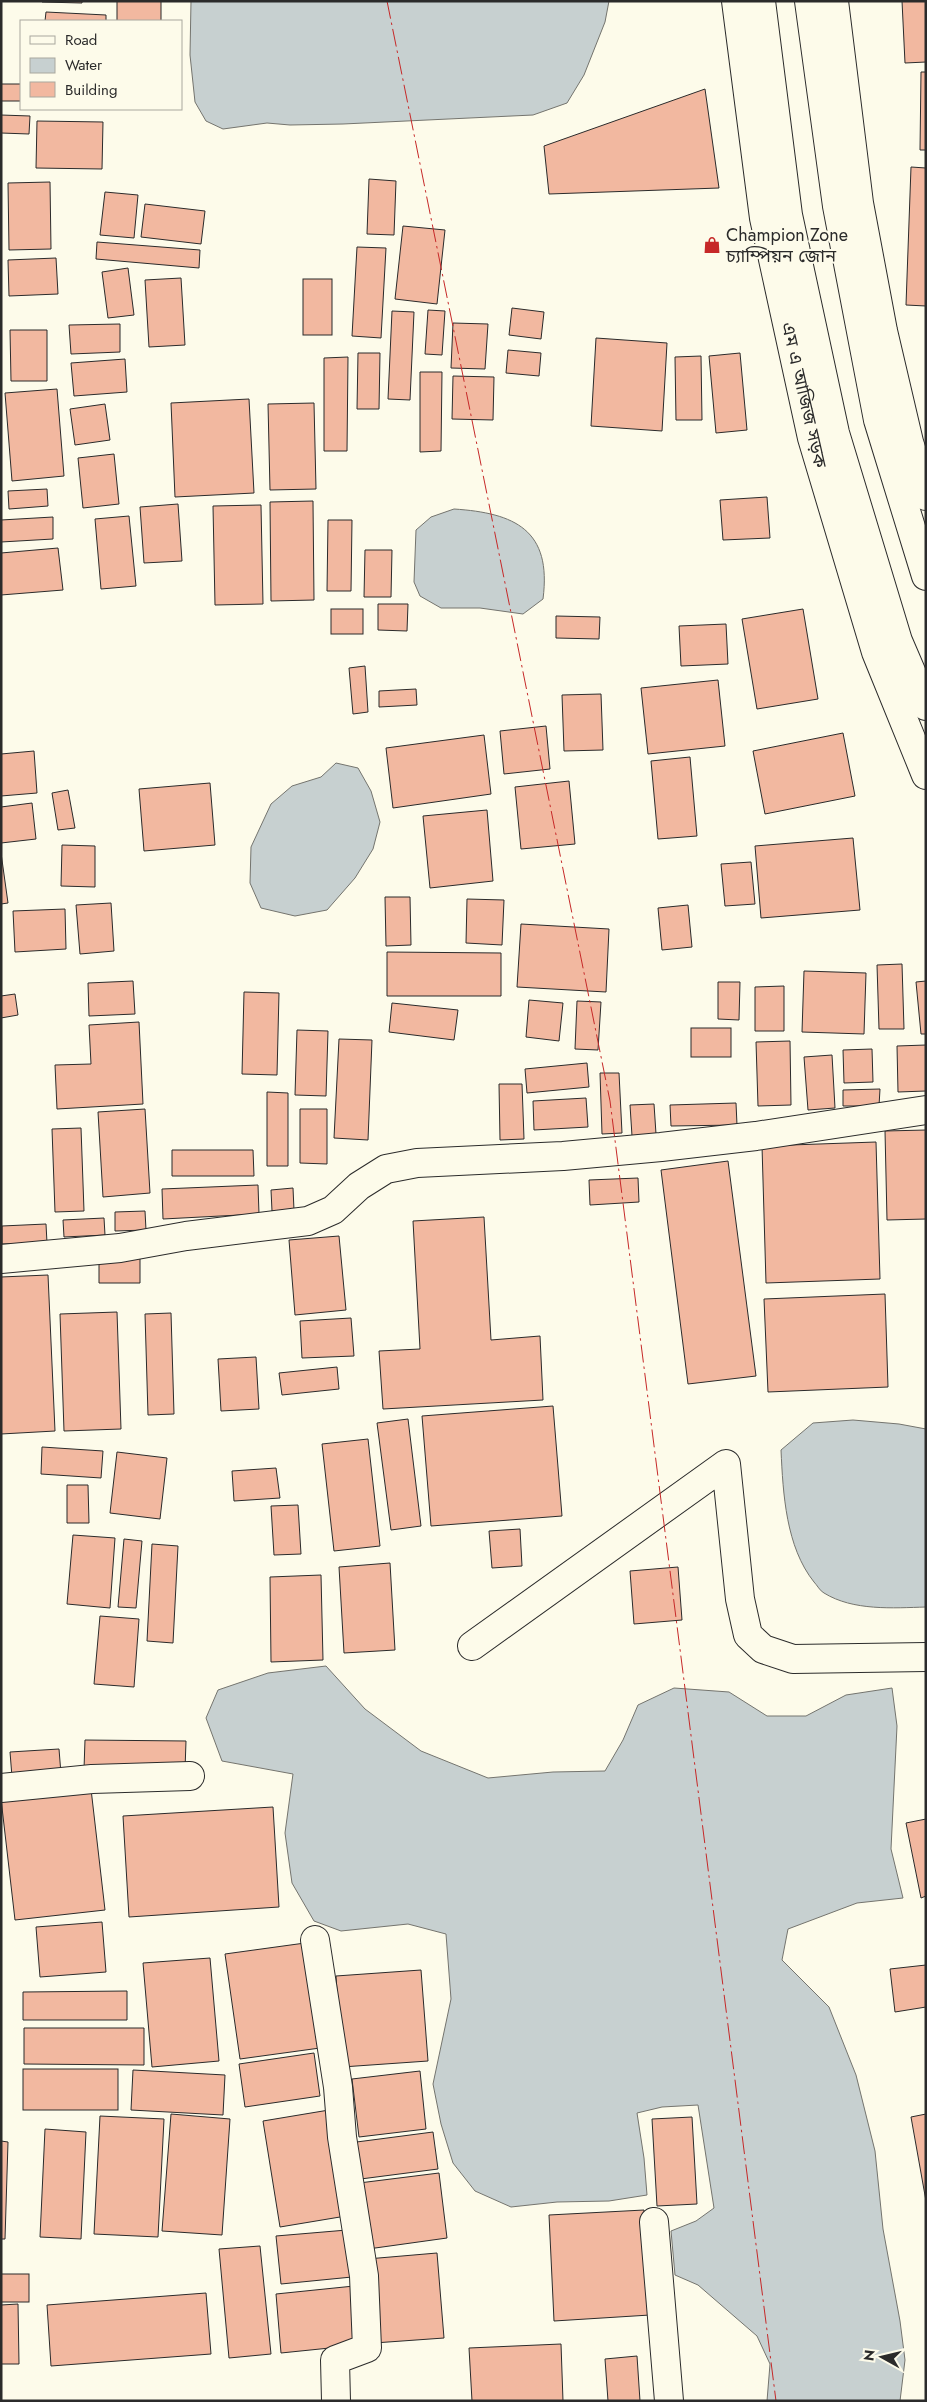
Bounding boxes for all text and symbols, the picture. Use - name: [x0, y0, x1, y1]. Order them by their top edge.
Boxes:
- legend: [20, 20, 182, 110]
- text: Road: [65, 29, 97, 51]
- text: Water: [65, 54, 103, 76]
- text: Building: [65, 79, 117, 101]
- place label: Champion Zone চ্যাম্পিয়ন জোন: [725, 222, 848, 269]
- shop icon: Champion Zone চ্যাম্পিয়ন জোন: [702, 235, 722, 255]
- street label: এম এ আজিজ সড়ক: [775, 320, 834, 471]
- north arrow: [857, 2332, 907, 2382]
- text: N: [858, 2348, 880, 2362]

